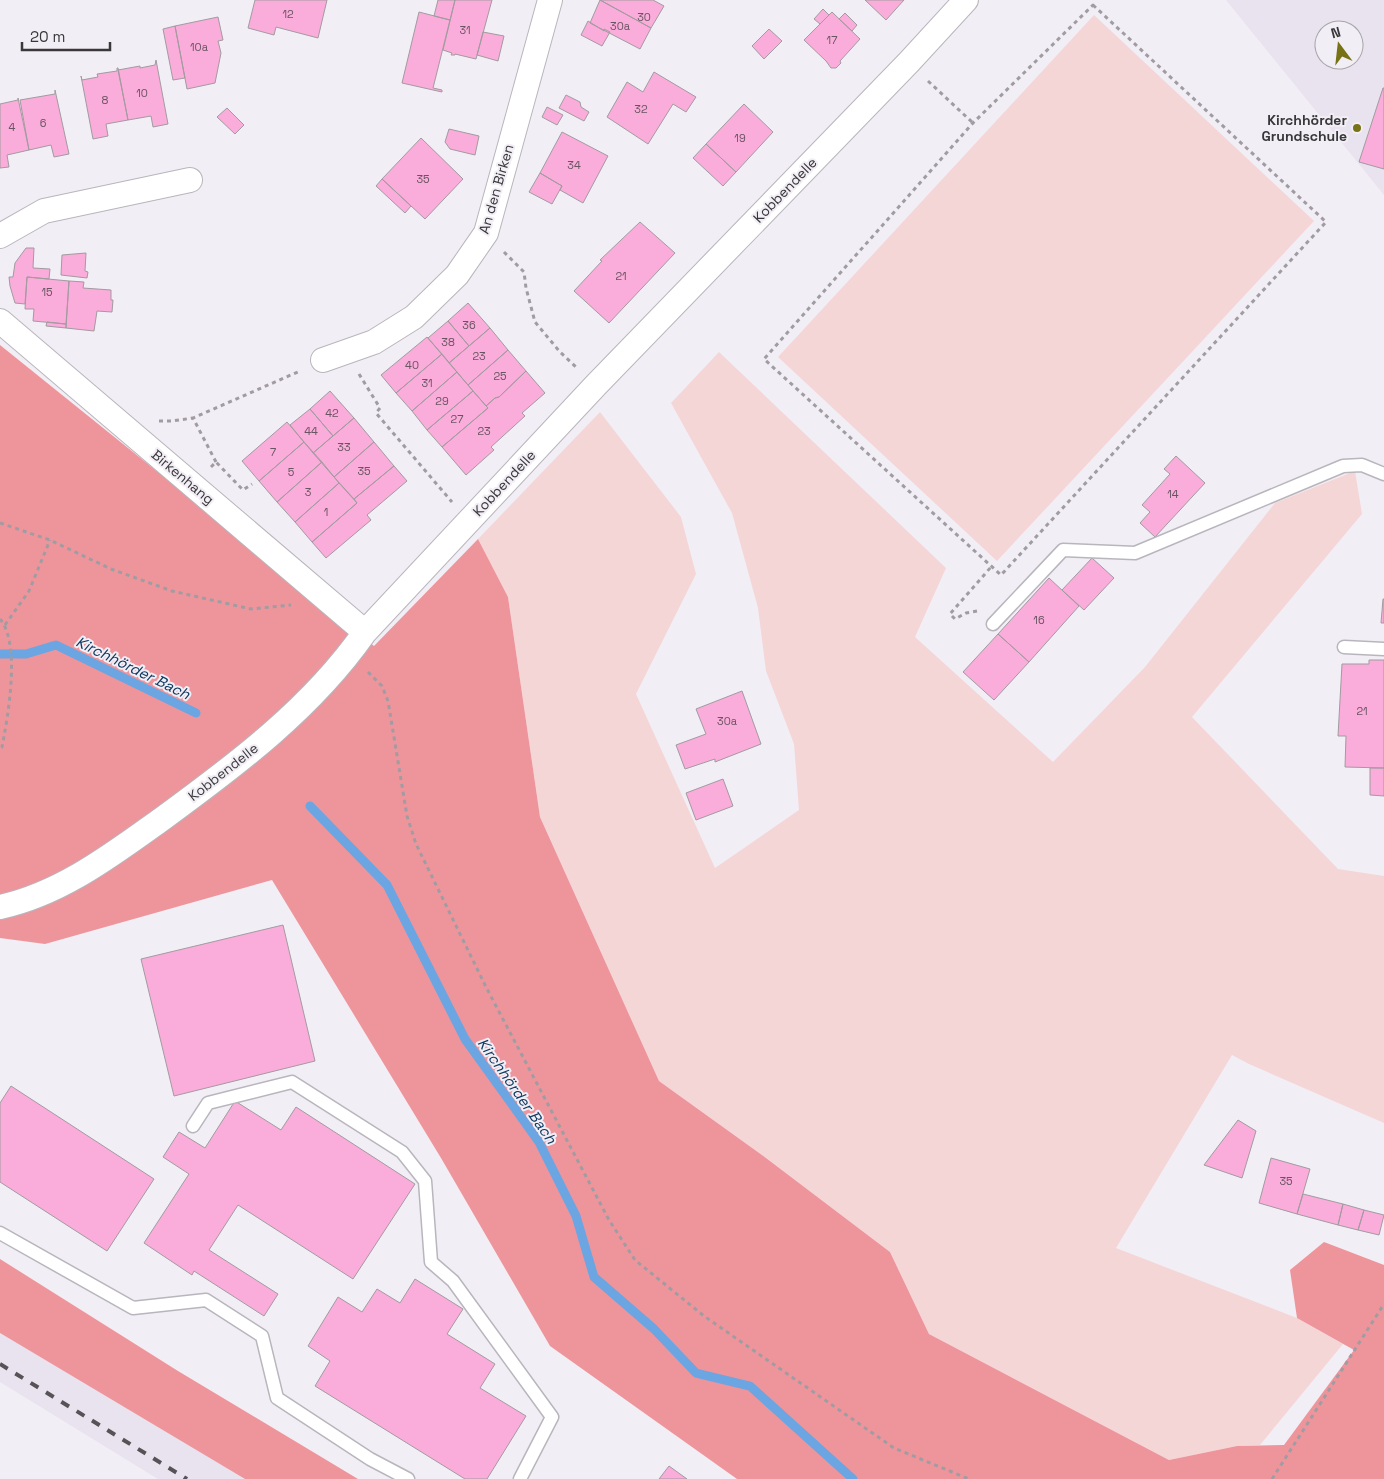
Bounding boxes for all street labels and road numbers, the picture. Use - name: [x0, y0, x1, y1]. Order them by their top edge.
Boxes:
- street label: An den Birken: [475, 142, 517, 236]
- street label: Kobbendelle: [749, 153, 821, 227]
- street label: Birkenhang: [148, 446, 218, 508]
- street label: Kobbendelle: [469, 446, 539, 520]
- street label: Kobbendelle: [184, 739, 262, 805]

